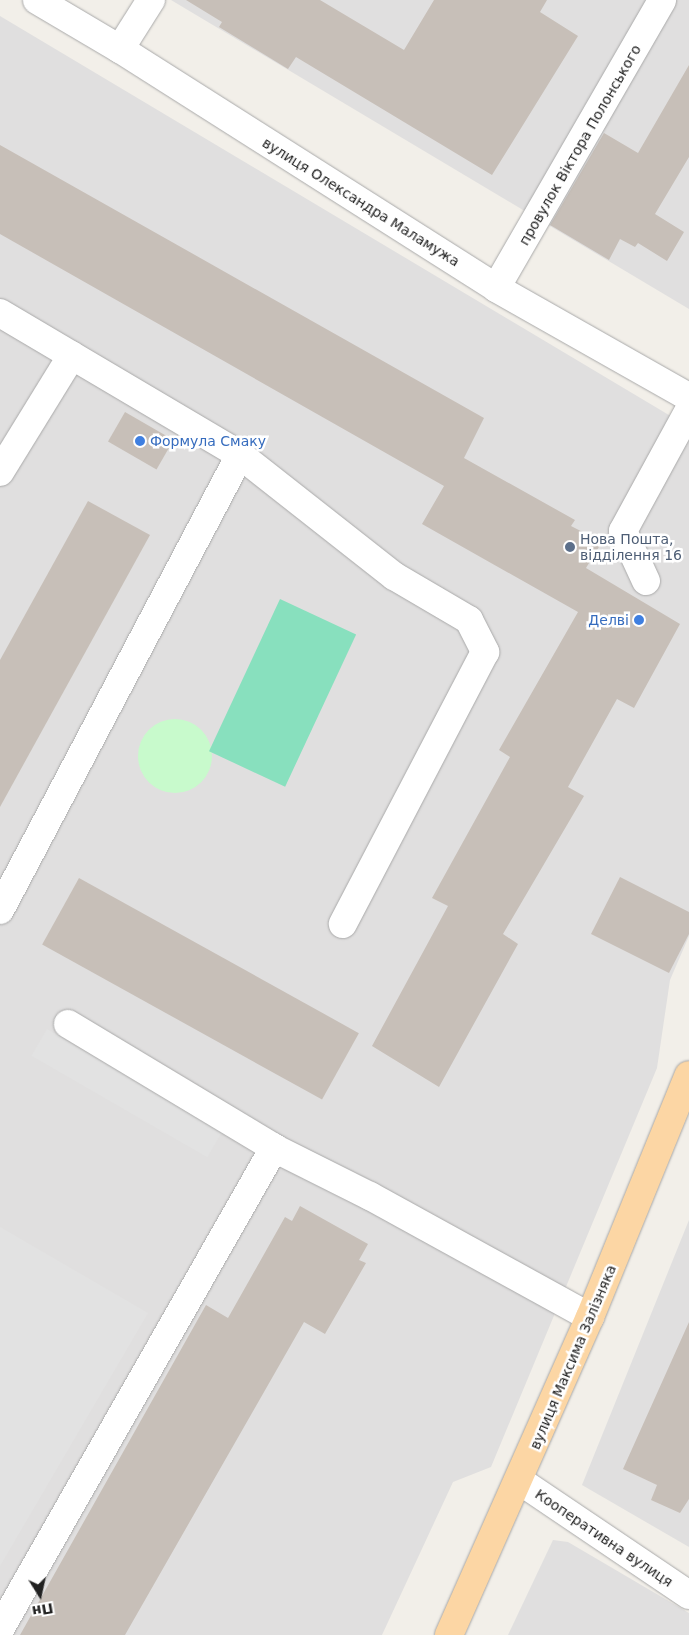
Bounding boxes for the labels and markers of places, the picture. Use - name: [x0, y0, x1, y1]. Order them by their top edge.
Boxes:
- place label: Формула Смаку: [150, 433, 266, 449]
- marker: Формула Смаку: [134, 435, 146, 447]
- place label: Нова Пошта, відділення 16: [580, 531, 682, 564]
- marker: Нова Пошта, відділення 16: [564, 541, 576, 553]
- place label: Делві: [588, 612, 629, 628]
- marker: Делві: [633, 614, 645, 626]

